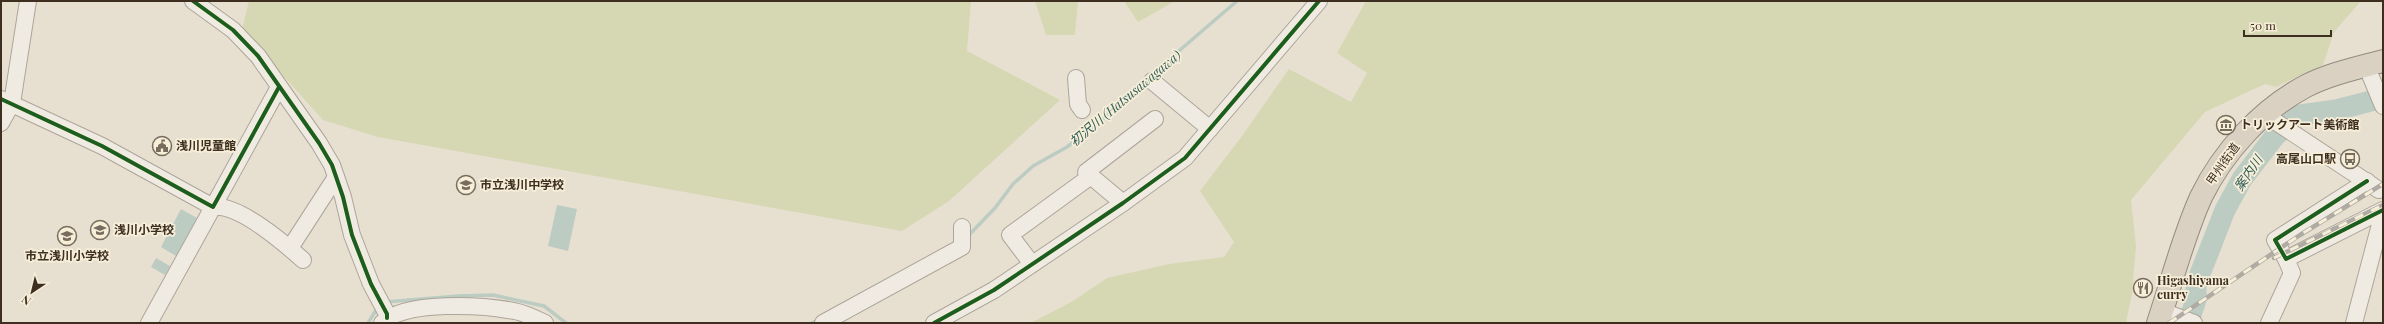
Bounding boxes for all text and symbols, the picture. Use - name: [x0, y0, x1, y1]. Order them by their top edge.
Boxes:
- scale bar: [2244, 12, 2331, 38]
- text: 50 m: [2250, 17, 2276, 33]
- water label: 初沢川 (Hatsusawagawa): [1065, 46, 1184, 149]
- museum icon: トリックアート美術館: [2215, 114, 2237, 136]
- place label: トリックアート美術館: [2240, 116, 2359, 132]
- public building icon: 浅川児童館: [151, 135, 173, 157]
- place label: 浅川児童館: [176, 137, 236, 153]
- street label: 甲州街道: [2202, 139, 2243, 188]
- bus stop icon: 高尾山口駅: [2339, 148, 2361, 170]
- water label: 案内川: [2230, 150, 2267, 194]
- place label: 高尾山口駅: [2276, 150, 2336, 166]
- school or university icon: 市立浅川中学校: [455, 174, 477, 196]
- place label: 市立浅川中学校: [480, 176, 564, 192]
- school or university icon: 浅川小学校: [89, 219, 111, 241]
- place label: 浅川小学校: [114, 221, 174, 237]
- school or university icon: 市立浅川小学校: [56, 225, 78, 247]
- place label: 市立浅川小学校: [25, 247, 109, 263]
- north arrow: [12, 272, 52, 312]
- place label: Higashiyama curry: [2157, 272, 2230, 302]
- restaurant icon: Higashiyama curry: [2132, 277, 2154, 299]
- text: N: [18, 292, 34, 309]

